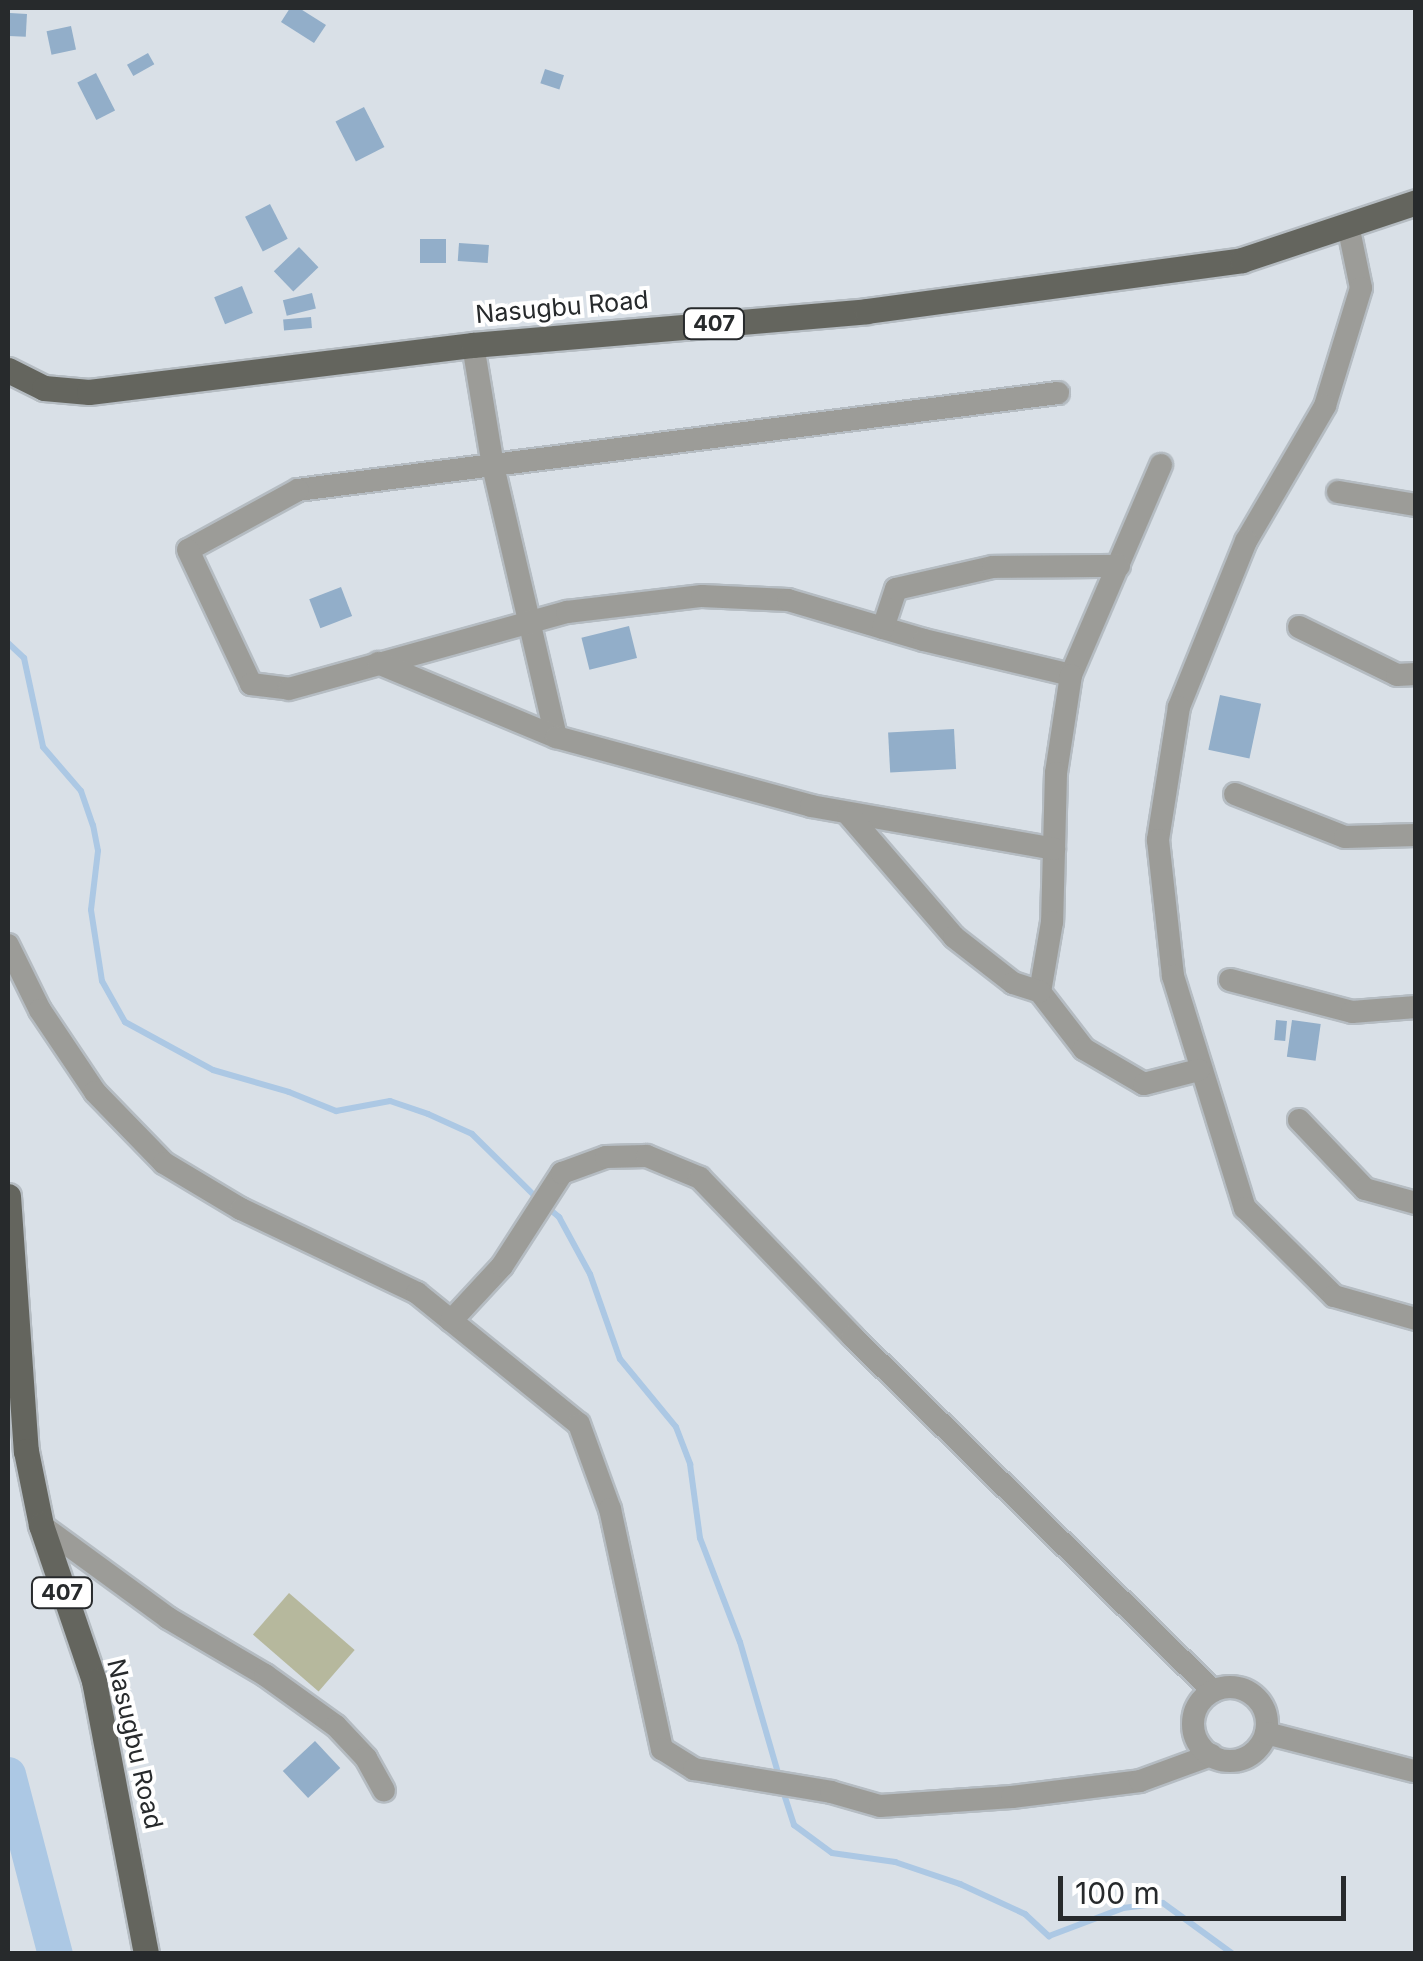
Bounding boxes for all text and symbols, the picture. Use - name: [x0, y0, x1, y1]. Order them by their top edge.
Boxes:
- street label: Nasugbu Road: [474, 284, 650, 330]
- road number: 407: [682, 307, 746, 341]
- road number: 407: [30, 1576, 94, 1610]
- street label: Nasugbu Road: [101, 1656, 169, 1832]
- scale bar: [1063, 1856, 1350, 1918]
- text: 100 m: [1075, 1875, 1160, 1911]

